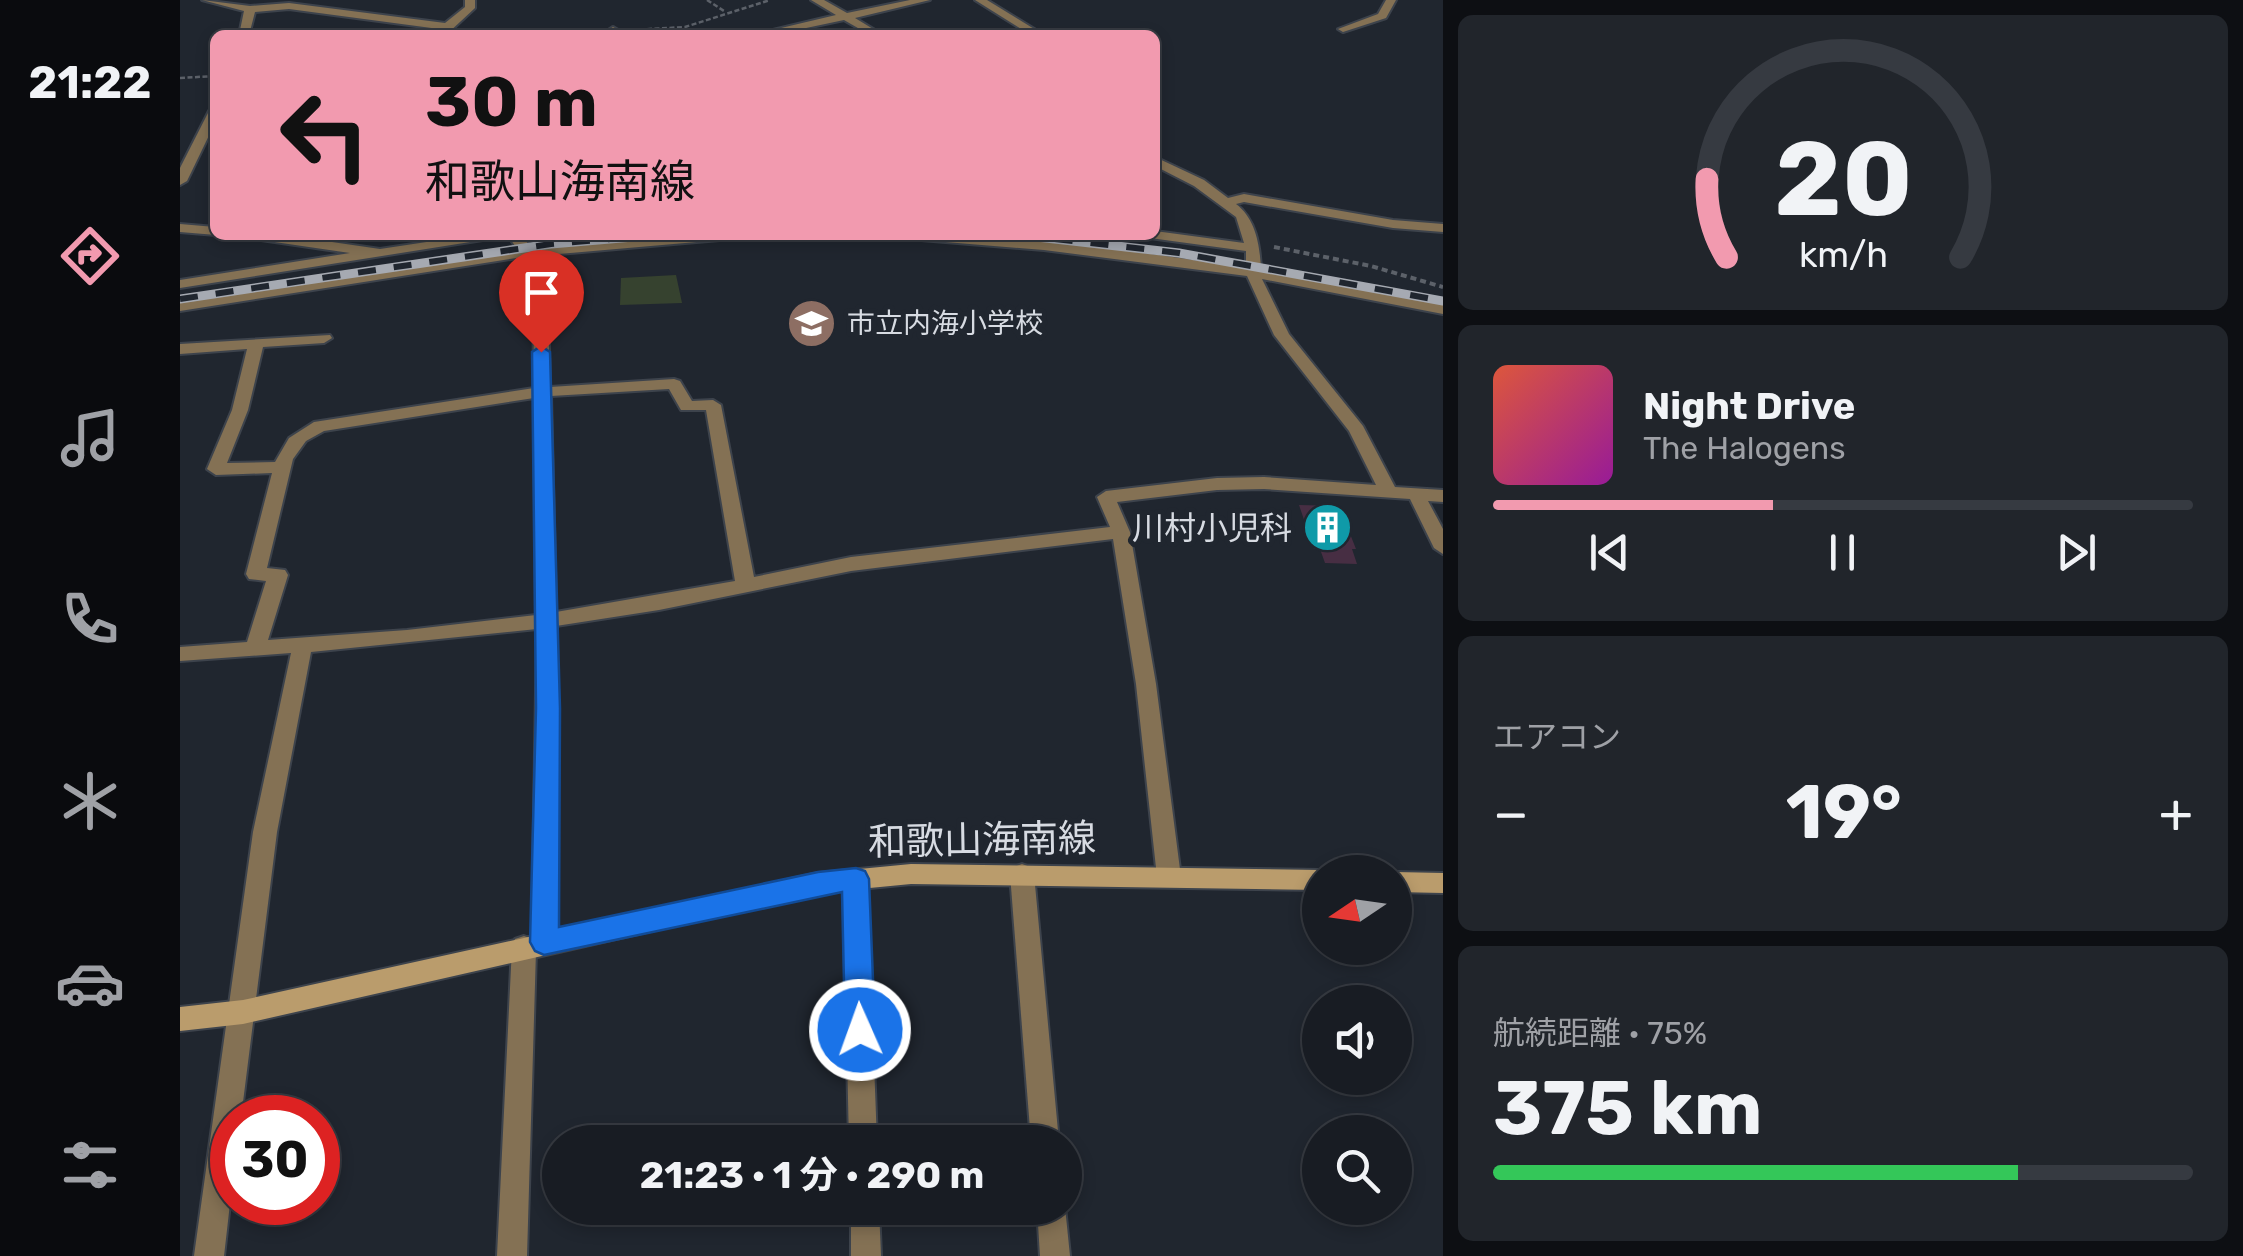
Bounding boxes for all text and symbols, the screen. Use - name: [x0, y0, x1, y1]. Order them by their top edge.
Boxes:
- text: 21:22: [28, 56, 152, 109]
- text: 30 m: [425, 61, 598, 144]
- icon: left: [260, 70, 390, 200]
- text: 20: [1774, 118, 1912, 241]
- text: 和歌山海南線: [425, 155, 695, 208]
- icon: directions: [55, 221, 125, 291]
- text: km/h: [1798, 234, 1888, 276]
- pin: [499, 250, 584, 353]
- icon: arrive: [514, 265, 569, 320]
- school or university icon: 市立内海小学校: [786, 297, 838, 349]
- place label: 市立内海小学校: [847, 307, 1043, 340]
- text: Night Drive: [1643, 383, 1855, 429]
- icon: music: [55, 403, 125, 473]
- text: The Halogens: [1643, 429, 1846, 467]
- building icon: 川村小児科: [1301, 502, 1353, 554]
- place label: 川村小児科: [1132, 509, 1292, 547]
- icon: previous: [1582, 525, 1637, 580]
- icon: pause: [1815, 525, 1870, 580]
- icon: next: [2049, 525, 2104, 580]
- icon: phone: [55, 584, 125, 654]
- text: エアコン: [1493, 718, 1621, 756]
- icon: climate: [55, 766, 125, 836]
- text: 19°: [1786, 768, 1902, 857]
- text: −: [1493, 781, 1529, 846]
- text: +: [2159, 781, 2193, 846]
- street label: 和歌山海南線: [868, 815, 1096, 865]
- north arrow: [1302, 855, 1412, 965]
- map controls: [1302, 855, 1412, 1225]
- icon: car: [55, 948, 125, 1018]
- position arrow: [808, 978, 912, 1082]
- button: sound: [1302, 985, 1412, 1095]
- text: 航続距離 · 75%: [1493, 1014, 1707, 1052]
- text: 375 km: [1493, 1064, 1762, 1153]
- speed limit sign: 30: [210, 1095, 340, 1225]
- button: search: [1302, 1115, 1412, 1225]
- icon: filters: [55, 1130, 125, 1200]
- text: 21:23 · 1 分 · 290 m: [640, 1152, 984, 1198]

